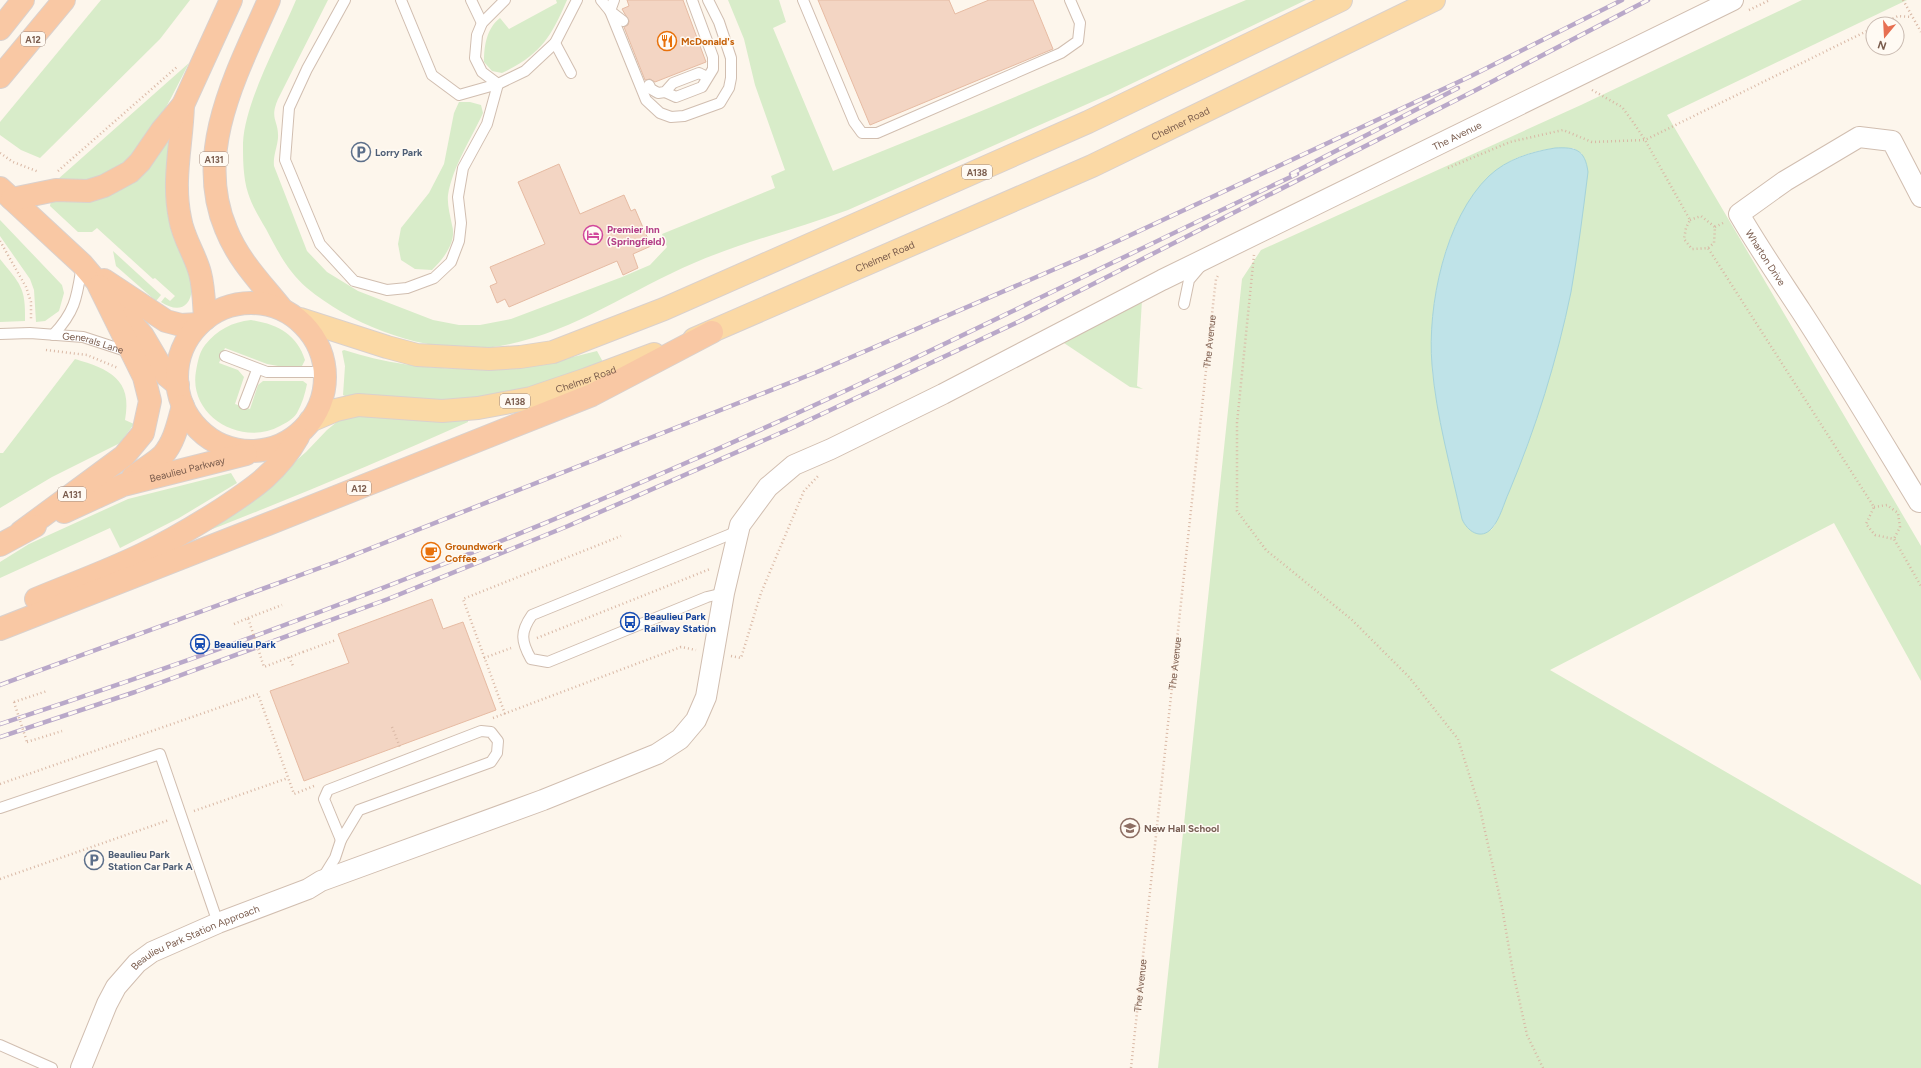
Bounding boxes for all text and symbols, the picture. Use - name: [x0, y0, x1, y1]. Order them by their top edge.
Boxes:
- north arrow: [1865, 16, 1905, 56]
- restaurant icon: McDonald's: [656, 30, 678, 52]
- road number: A12: [21, 32, 45, 46]
- place label: McDonald's: [681, 35, 735, 48]
- text: N: [1876, 38, 1888, 53]
- street label: Chelmer Road: [1149, 103, 1212, 143]
- street label: The Avenue: [1430, 118, 1484, 153]
- parking icon: Lorry Park: [350, 141, 372, 163]
- place label: Lorry Park: [375, 146, 423, 159]
- road number: A131: [200, 152, 228, 166]
- road number: A138: [962, 165, 992, 179]
- place label: Premier Inn (Springfield): [607, 223, 665, 248]
- hotel icon: Premier Inn (Springfield): [582, 224, 604, 246]
- street label: Wharton Drive: [1743, 227, 1789, 288]
- street label: Chelmer Road: [853, 237, 917, 275]
- street label: The Avenue: [1200, 314, 1218, 368]
- street label: Generals Lane: [62, 329, 126, 357]
- street label: Chelmer Road: [554, 362, 618, 396]
- road number: A138: [500, 394, 530, 408]
- street label: Beaulieu Parkway: [148, 453, 227, 485]
- road number: A12: [347, 481, 371, 495]
- road number: A131: [58, 487, 86, 501]
- place label: Groundwork Coffee: [445, 540, 503, 565]
- cafe icon: Groundwork Coffee: [420, 541, 442, 563]
- place label: Beaulieu Park Railway Station: [644, 610, 716, 635]
- bus stop icon: Beaulieu Park Railway Station: [619, 611, 641, 633]
- station icon: Beaulieu Park: [189, 633, 211, 655]
- street label: The Avenue: [1165, 636, 1184, 690]
- place label: Beaulieu Park: [214, 638, 276, 651]
- school or university icon: New Hall School: [1119, 817, 1141, 839]
- place label: New Hall School: [1144, 822, 1219, 835]
- place label: Beaulieu Park Station Car Park A: [108, 848, 193, 873]
- parking icon: Beaulieu Park Station Car Park A: [83, 849, 105, 871]
- street label: Beaulieu Park Station Approach: [128, 901, 261, 972]
- street label: The Avenue: [1131, 958, 1149, 1012]

